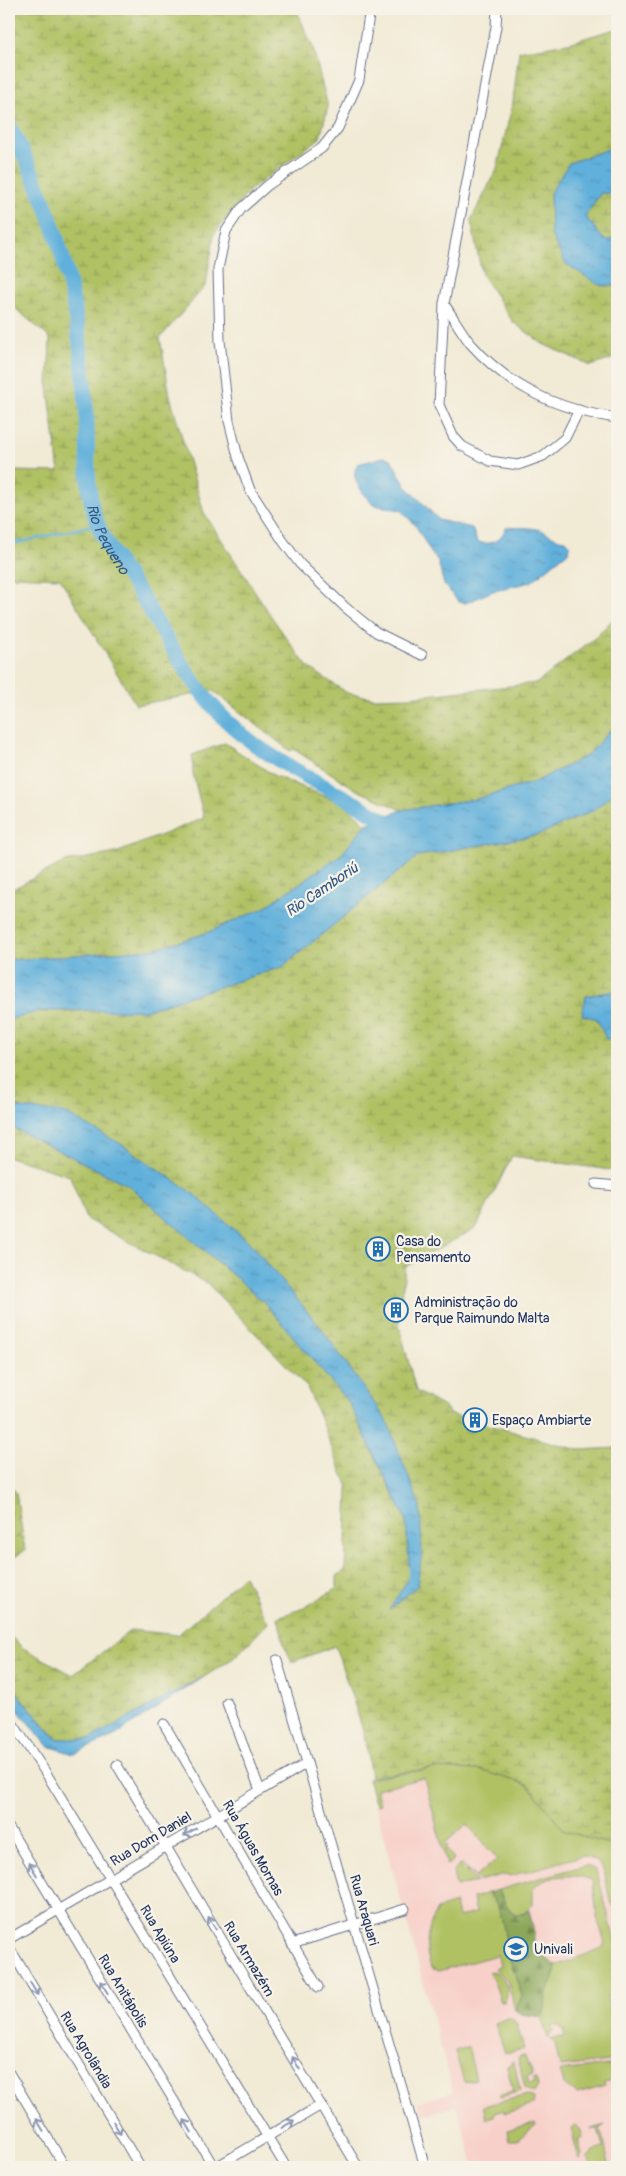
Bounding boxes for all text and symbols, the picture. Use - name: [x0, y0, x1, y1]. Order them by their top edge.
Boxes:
- water label: Rio Pequeno: [82, 502, 134, 579]
- water label: Rio Camboriú: [282, 858, 363, 921]
- place label: Casa do Pensamento: [396, 1233, 471, 1266]
- building icon: Casa do Pensamento: [365, 1236, 391, 1262]
- place label: Administração do Parque Raimundo Malta: [414, 1294, 550, 1327]
- building icon: Administração do Parque Raimundo Malta: [383, 1297, 409, 1323]
- building icon: Espaço Ambiarte: [462, 1407, 488, 1433]
- place label: Espaço Ambiarte: [492, 1412, 591, 1429]
- street label: Rua Águas Mornas: [219, 1797, 288, 1899]
- street label: Rua Dom Daniel: [107, 1808, 195, 1870]
- one-way arrow: [182, 1827, 197, 1837]
- one-way arrow: [27, 1863, 37, 1877]
- street label: Rua Araquari: [346, 1873, 382, 1948]
- street label: Rua Apiúna: [136, 1902, 184, 1966]
- one-way arrow: [207, 1917, 217, 1931]
- street label: Rua Armazém: [220, 1918, 278, 2000]
- school or university icon: Univali: [503, 1936, 529, 1962]
- place label: Univali: [534, 1941, 573, 1958]
- street label: Rua Anitápolis: [94, 1951, 152, 2031]
- one-way arrow: [98, 1980, 108, 1994]
- one-way arrow: [29, 1981, 39, 1995]
- street label: Rua Agrolândia: [56, 2008, 116, 2092]
- one-way arrow: [290, 2056, 300, 2070]
- one-way arrow: [35, 2119, 45, 2133]
- one-way arrow: [183, 2119, 193, 2133]
- one-way arrow: [280, 2119, 294, 2129]
- one-way arrow: [112, 2121, 122, 2135]

